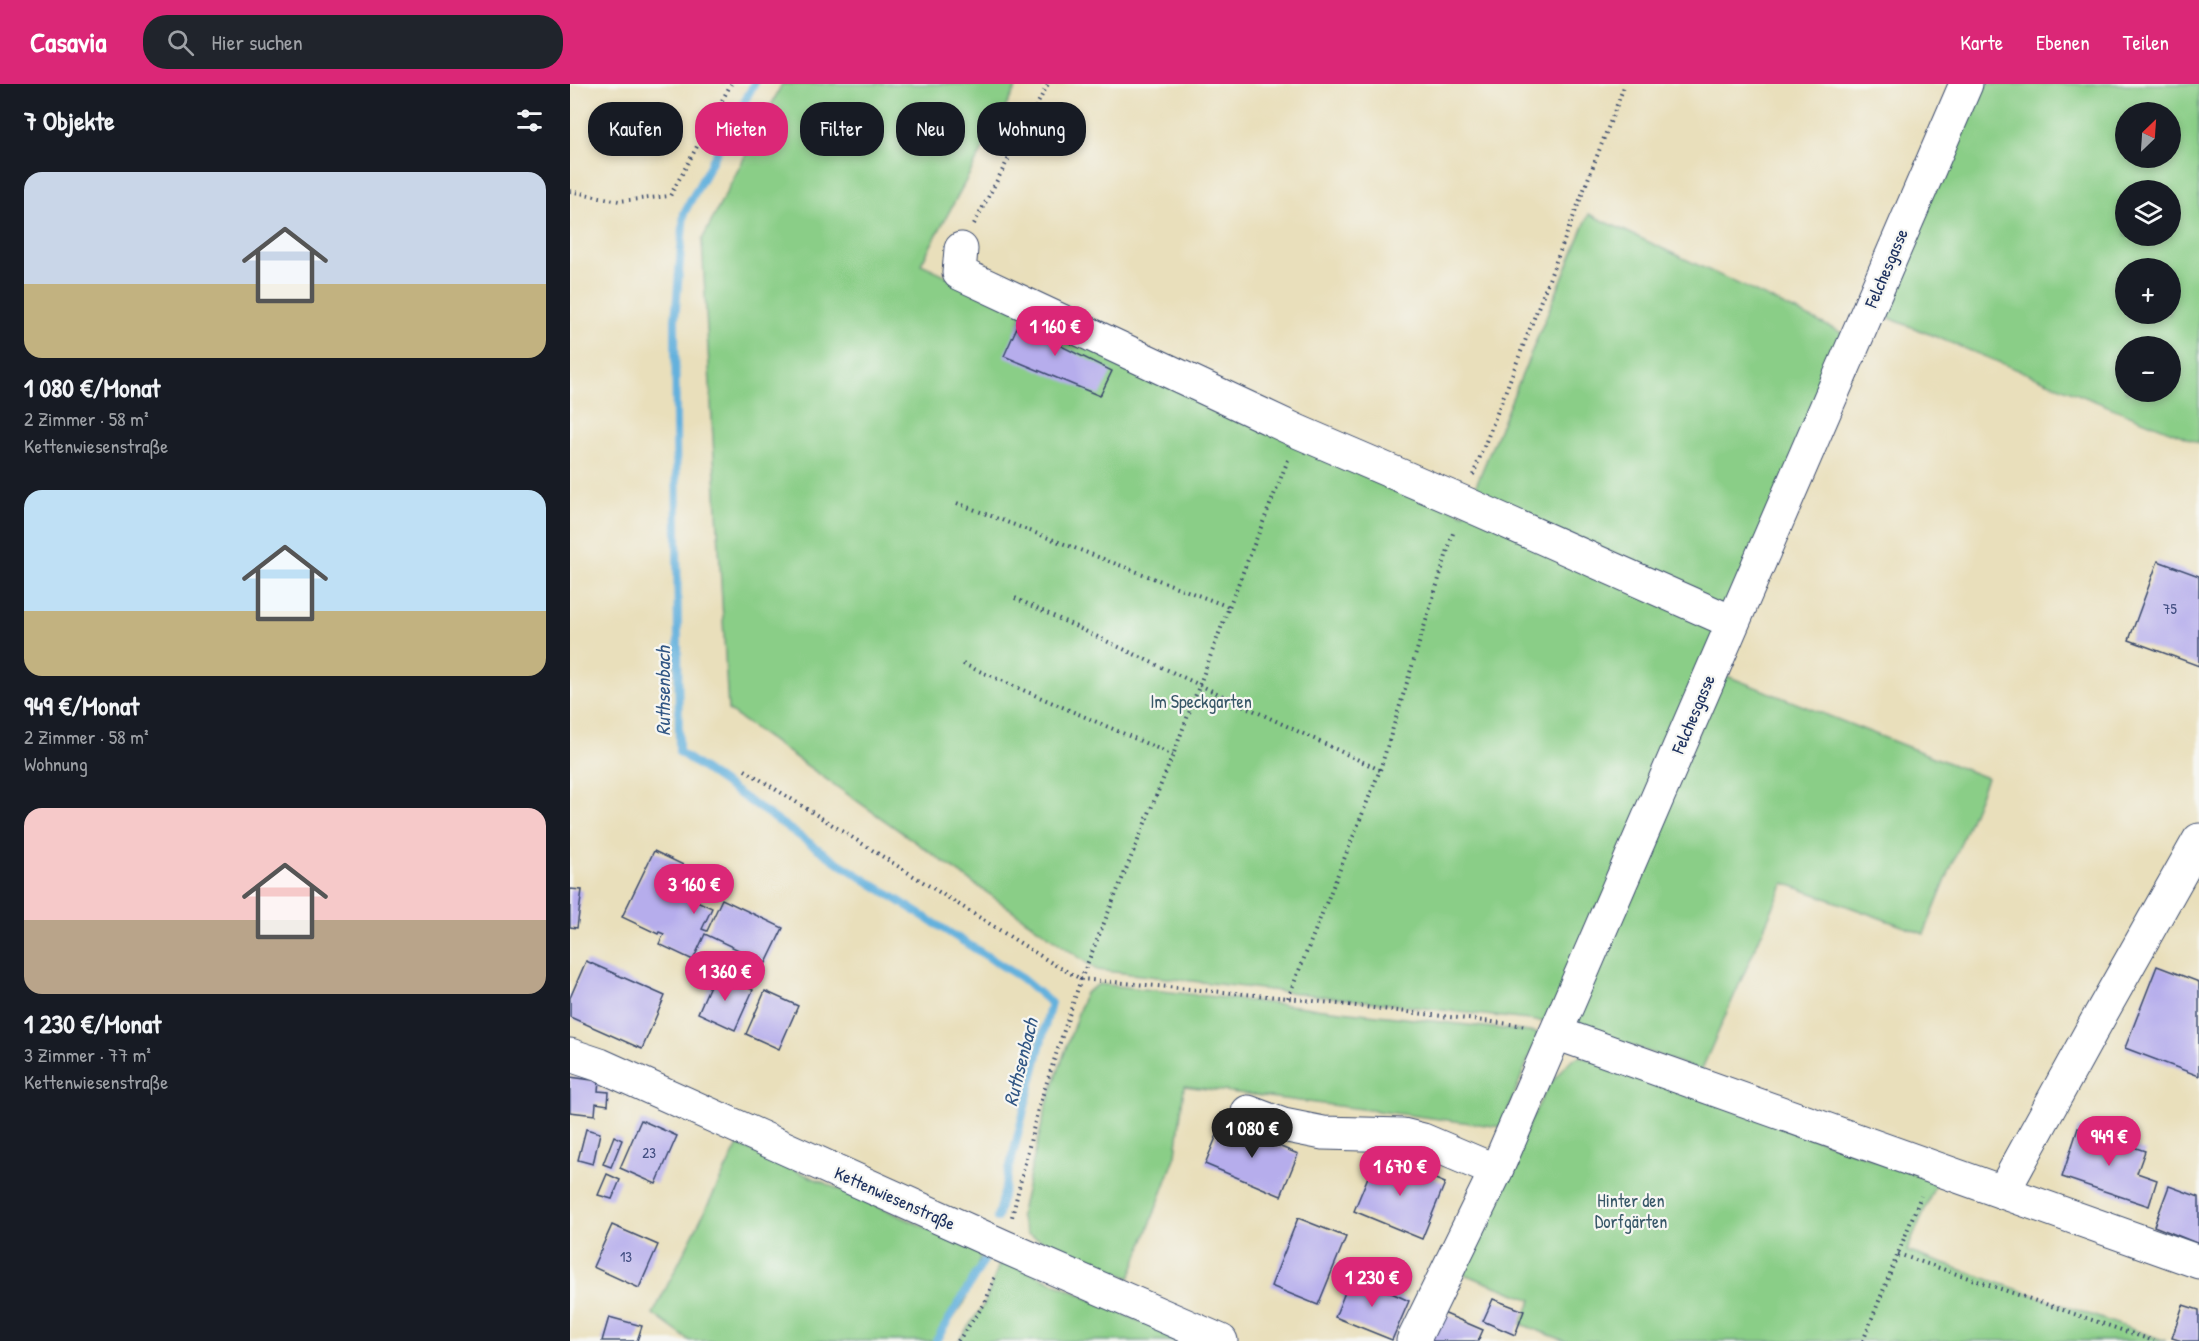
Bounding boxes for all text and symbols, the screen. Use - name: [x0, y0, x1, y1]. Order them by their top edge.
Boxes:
- search box: [143, 15, 563, 69]
- text: Casavia: [30, 23, 107, 61]
- icon: search: [164, 26, 197, 59]
- text: Hier suchen: [212, 27, 303, 57]
- text: Karte: [1960, 28, 2003, 57]
- text: Ebenen: [2036, 28, 2090, 57]
- text: Teilen: [2123, 28, 2169, 57]
- chip: Kaufen: [588, 102, 683, 156]
- chip: Mieten: [695, 102, 788, 156]
- chip: Filter: [800, 102, 884, 156]
- chip: Neu: [896, 102, 965, 156]
- chip: Wohnung: [977, 102, 1086, 156]
- north arrow: [2115, 102, 2181, 168]
- map controls: [2115, 102, 2181, 402]
- text: 7 Objekte: [24, 103, 115, 138]
- icon: filters: [513, 104, 546, 137]
- button: layers: [2115, 180, 2181, 246]
- icon: home: [231, 211, 339, 319]
- street label: Felchesgasse: [1858, 225, 1914, 312]
- button: +: [2115, 258, 2181, 324]
- pin: 1 160 €: [1000, 306, 1110, 357]
- text: 1 160 €: [1030, 312, 1080, 339]
- button: −: [2115, 336, 2181, 402]
- text: 1 080 €/Monat: [24, 370, 160, 405]
- text: 2 Zimmer · 58 m²: [24, 405, 149, 432]
- text: Kettenwiesenstraße: [24, 432, 168, 459]
- icon: home: [231, 529, 339, 637]
- house number: 75: [2163, 598, 2178, 619]
- water label: Ruthsenbach: [649, 645, 676, 736]
- street label: Felchesgasse: [1665, 671, 1721, 758]
- text: 949 €/Monat: [24, 688, 139, 723]
- park label: Im Speckgarten: [1150, 689, 1252, 714]
- text: 2 Zimmer · 58 m²: [24, 723, 149, 750]
- text: Wohnung: [24, 750, 88, 777]
- icon: home: [231, 847, 339, 955]
- pin: 3 160 €: [639, 864, 749, 915]
- text: 3 160 €: [668, 870, 720, 897]
- pin: 1 360 €: [670, 951, 780, 1002]
- text: 1 360 €: [699, 957, 751, 984]
- text: 1 230 €/Monat: [24, 1006, 161, 1041]
- water label: Ruthsenbach: [996, 1014, 1044, 1109]
- text: 3 Zimmer · 77 m²: [24, 1041, 151, 1068]
- text: Kettenwiesenstraße: [24, 1068, 168, 1095]
- pin: 1 080 €: [1197, 1108, 1307, 1159]
- text: 1 080 €: [1226, 1114, 1278, 1141]
- pin: 949 €: [2067, 1116, 2151, 1167]
- text: 949 €: [2091, 1122, 2127, 1149]
- house number: 23: [642, 1142, 656, 1163]
- pin: 1 670 €: [1345, 1146, 1455, 1197]
- text: 1 670 €: [1374, 1152, 1426, 1179]
- street label: Kettenwiesenstraße: [831, 1160, 959, 1236]
- park label: Hinter den Dorfgärten: [1595, 1188, 1667, 1234]
- house number: 13: [620, 1246, 632, 1267]
- pin: 1 230 €: [1317, 1257, 1427, 1308]
- text: 1 230 €: [1345, 1263, 1399, 1290]

